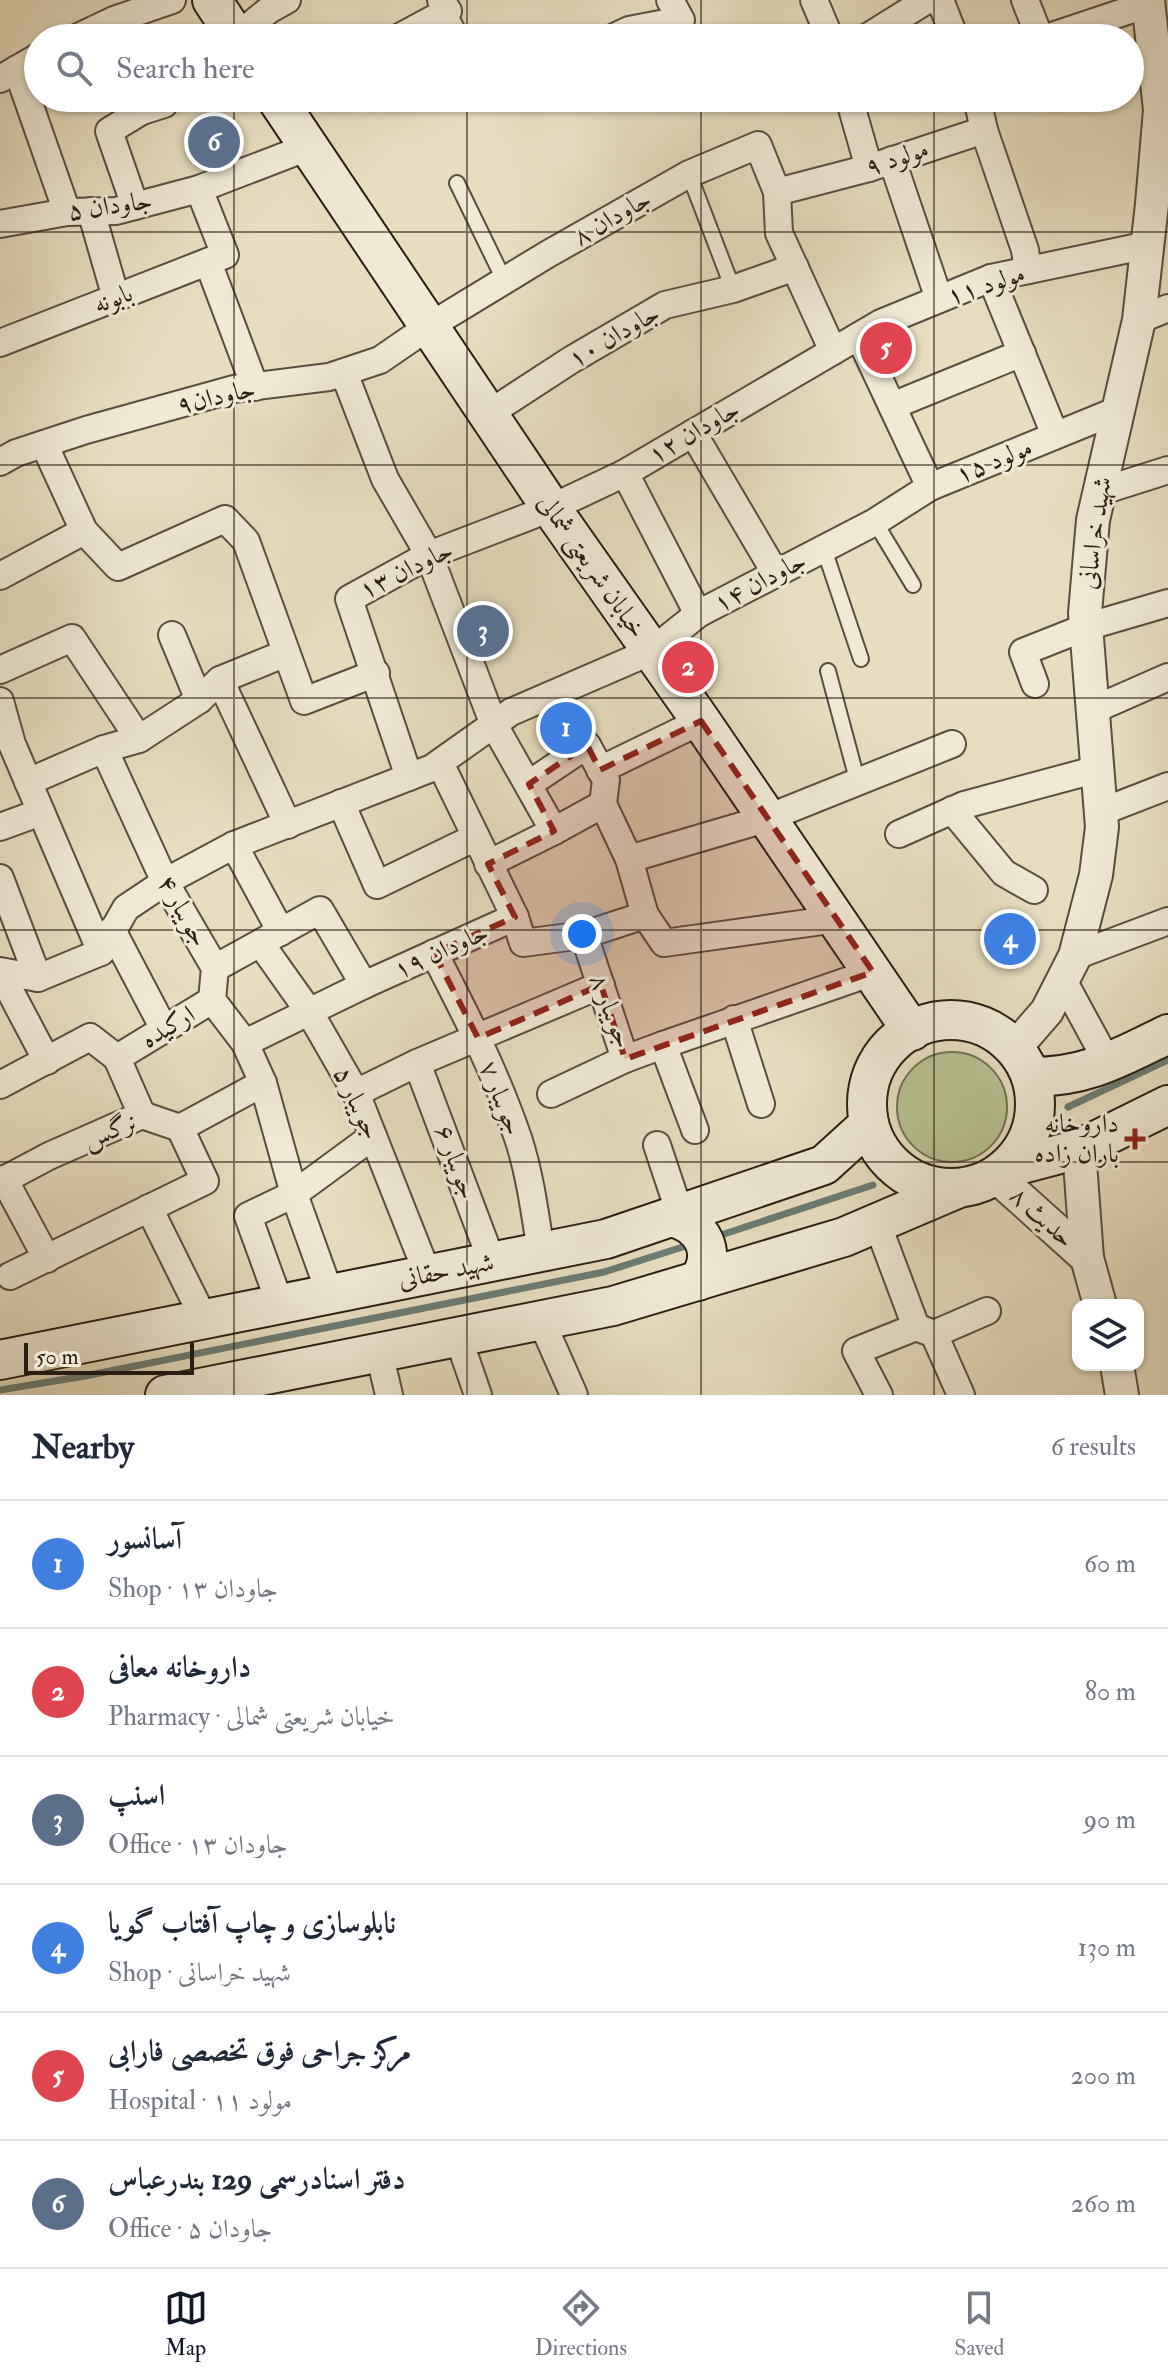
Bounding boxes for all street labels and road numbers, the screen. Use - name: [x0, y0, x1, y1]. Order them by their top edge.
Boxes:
- street label: مولود ۹: [861, 133, 933, 183]
- street label: جاودان ۸: [567, 183, 657, 253]
- street label: جاودان ۵: [66, 184, 154, 228]
- street label: مولود ۱۱: [943, 257, 1029, 313]
- street label: بابونه: [89, 277, 137, 321]
- street label: جاودان ۱۰: [563, 297, 665, 375]
- street label: جاودان۹: [174, 372, 258, 422]
- street label: جاودان ۱۲: [643, 393, 745, 471]
- street label: مولود ۱۵: [951, 431, 1037, 491]
- street label: شهید خراسانی: [1071, 475, 1119, 591]
- street label: خیابان شریعتی شمالی: [529, 488, 653, 645]
- street label: جاودان ۱۳: [354, 534, 458, 606]
- street label: جاودان ۱۴: [708, 544, 812, 620]
- street label: جویبار ۴: [150, 869, 216, 953]
- street label: جاودان ۱۹: [389, 916, 493, 986]
- street label: جویبار ۸: [582, 969, 640, 1053]
- street label: ارکیده: [135, 998, 201, 1056]
- street label: جویبار ۷: [472, 1056, 530, 1140]
- street label: جویبار ۵: [326, 1061, 388, 1145]
- street label: نرگس: [78, 1106, 142, 1157]
- street label: جویبار ۶: [428, 1120, 484, 1204]
- street label: حدیث ۸: [1003, 1180, 1081, 1254]
- street label: شهید حقانی: [395, 1246, 497, 1296]

